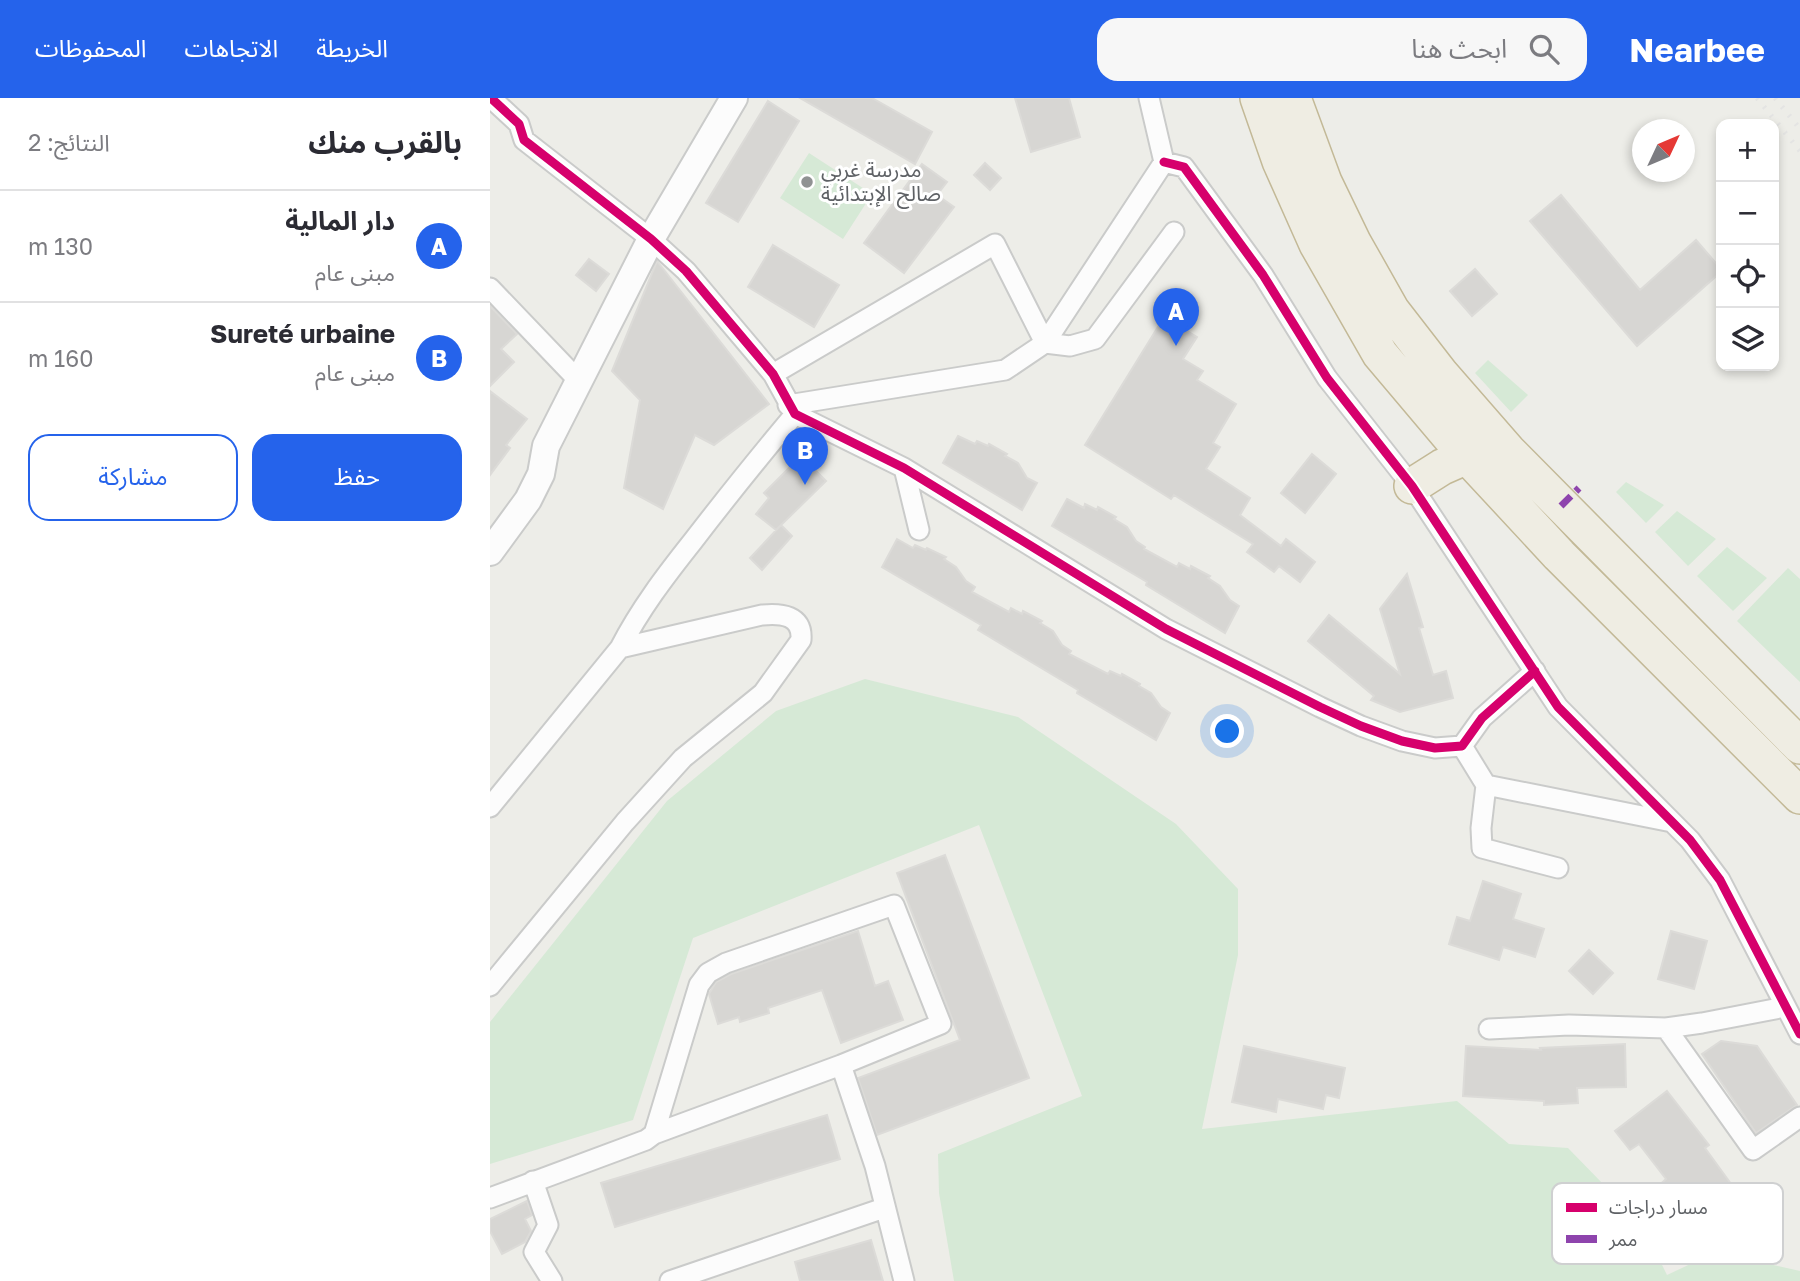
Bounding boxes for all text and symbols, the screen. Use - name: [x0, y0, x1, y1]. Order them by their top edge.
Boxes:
- search box: [1097, 18, 1587, 81]
- icon: search: [1525, 30, 1563, 68]
- text: Nearbee: [1629, 30, 1765, 69]
- text: المحفوظات: [35, 33, 146, 62]
- text: الاتجاهات: [184, 33, 278, 62]
- text: الخريطة: [316, 33, 388, 62]
- text: ابحث هنا: [1411, 33, 1507, 64]
- north arrow: [1632, 119, 1695, 182]
- map controls: [1716, 119, 1779, 371]
- button: +: [1716, 119, 1779, 182]
- text: بالقرب منك: [308, 124, 462, 160]
- text: النتائج: 2: [28, 128, 110, 156]
- place label: مدرسة غربي صالح الإبتدائية: [821, 156, 941, 209]
- marker: مدرسة غربي صالح الإبتدائية: [799, 174, 815, 190]
- button: −: [1716, 182, 1779, 245]
- text: دار المالية: [285, 205, 395, 236]
- text: 130 m: [28, 232, 93, 260]
- text: A: [431, 232, 447, 260]
- button: locate: [1716, 245, 1779, 308]
- text: مبنى عام: [315, 258, 395, 286]
- pin: A: [1153, 288, 1199, 346]
- button: layers: [1716, 308, 1779, 371]
- text: Sureté urbaine: [210, 318, 395, 349]
- text: 160 m: [28, 344, 93, 372]
- text: B: [431, 344, 447, 372]
- text: مبنى عام: [315, 358, 395, 386]
- pin: B: [782, 427, 828, 485]
- button: مشاركة: [28, 434, 238, 521]
- button: حفظ: [252, 434, 462, 521]
- your location: [1210, 714, 1244, 748]
- legend: [1552, 1183, 1783, 1264]
- text: مسار دراجات: [1609, 1195, 1708, 1219]
- text: ممر: [1608, 1227, 1637, 1251]

